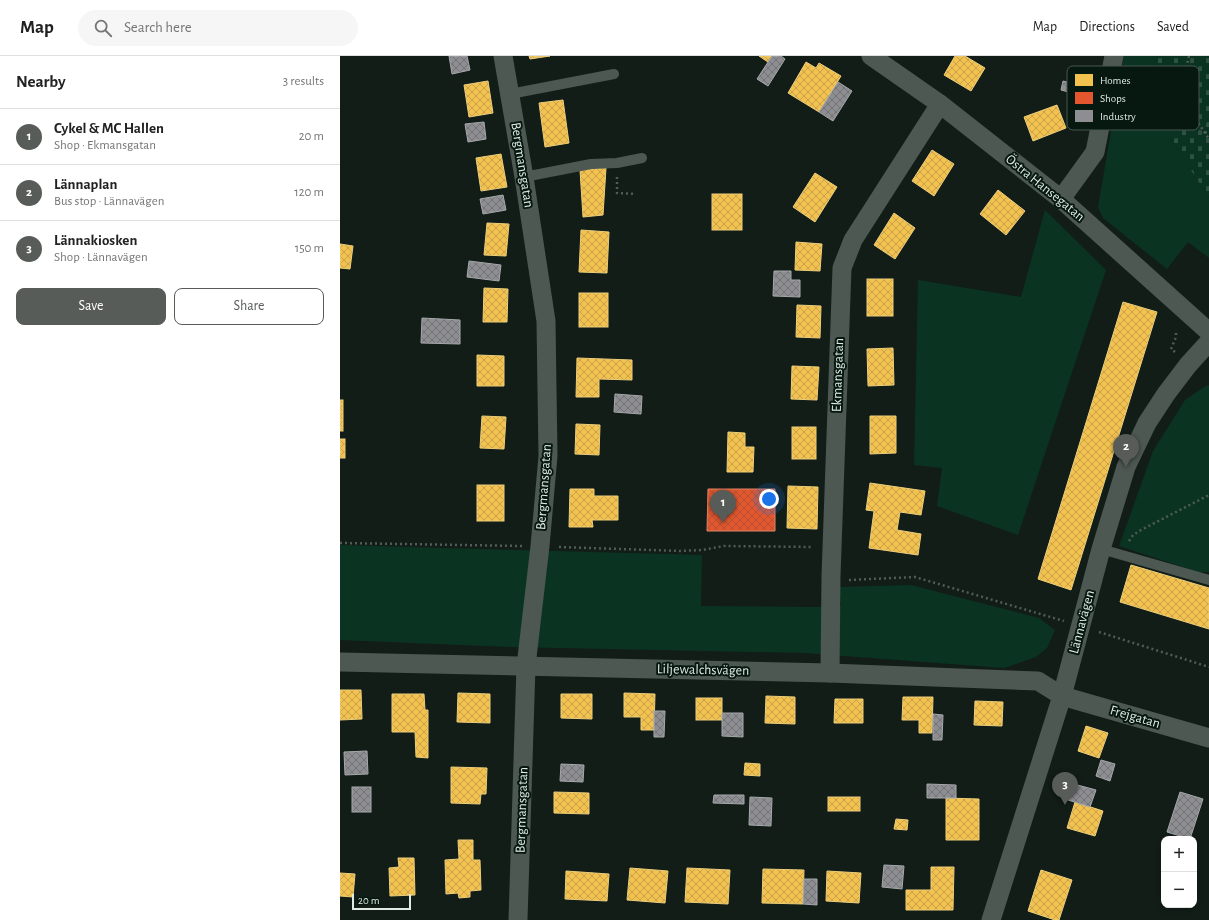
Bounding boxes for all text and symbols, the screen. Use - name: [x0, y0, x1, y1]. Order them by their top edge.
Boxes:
- search box: [78, 10, 358, 46]
- icon: search: [92, 17, 114, 39]
- text: Map: [20, 18, 54, 37]
- text: Search here: [124, 20, 192, 35]
- text: Map: [1033, 20, 1057, 34]
- text: Directions: [1079, 20, 1135, 34]
- text: Saved: [1157, 20, 1189, 34]
- legend: [1067, 66, 1199, 130]
- text: Nearby: [16, 73, 66, 90]
- text: 3 results: [283, 75, 324, 88]
- text: Homes: [1100, 75, 1131, 86]
- text: Shops: [1100, 93, 1126, 104]
- text: Industry: [1100, 111, 1136, 122]
- text: Cykel & MC Hallen: [54, 121, 164, 136]
- street label: Bergmansgatan: [508, 121, 536, 209]
- text: 1: [27, 130, 31, 143]
- text: 20 m: [299, 130, 324, 143]
- text: Shop · Ekmansgatan: [54, 139, 156, 152]
- street label: Östra Hansegatan: [1003, 150, 1089, 224]
- text: Lännaplan: [54, 177, 117, 192]
- text: 2: [26, 186, 32, 199]
- text: 120 m: [294, 186, 324, 199]
- text: Bus stop · Lännavägen: [54, 195, 164, 208]
- text: Lännakiosken: [54, 233, 137, 248]
- text: 3: [26, 242, 32, 255]
- text: 150 m: [295, 242, 324, 255]
- text: Shop · Lännavägen: [54, 251, 148, 264]
- button: Save: [16, 288, 166, 325]
- button: Share: [174, 288, 324, 325]
- street label: Ekmansgatan: [830, 338, 846, 412]
- pin: 2: [1113, 434, 1139, 467]
- street label: Bergmansgatan: [534, 443, 554, 531]
- your location: [759, 489, 779, 509]
- pin: 1: [710, 490, 736, 523]
- street label: Lännavägen: [1067, 589, 1097, 655]
- street label: Liljewalchsvägen: [657, 662, 749, 678]
- street label: Frejgatan: [1108, 703, 1162, 731]
- street label: Bergmansgatan: [513, 767, 531, 853]
- pin: 3: [1052, 772, 1078, 805]
- map controls: [1161, 836, 1197, 908]
- button: +: [1161, 836, 1197, 872]
- button: −: [1161, 872, 1197, 908]
- scale bar: [352, 892, 411, 911]
- text: 20 m: [358, 895, 379, 906]

